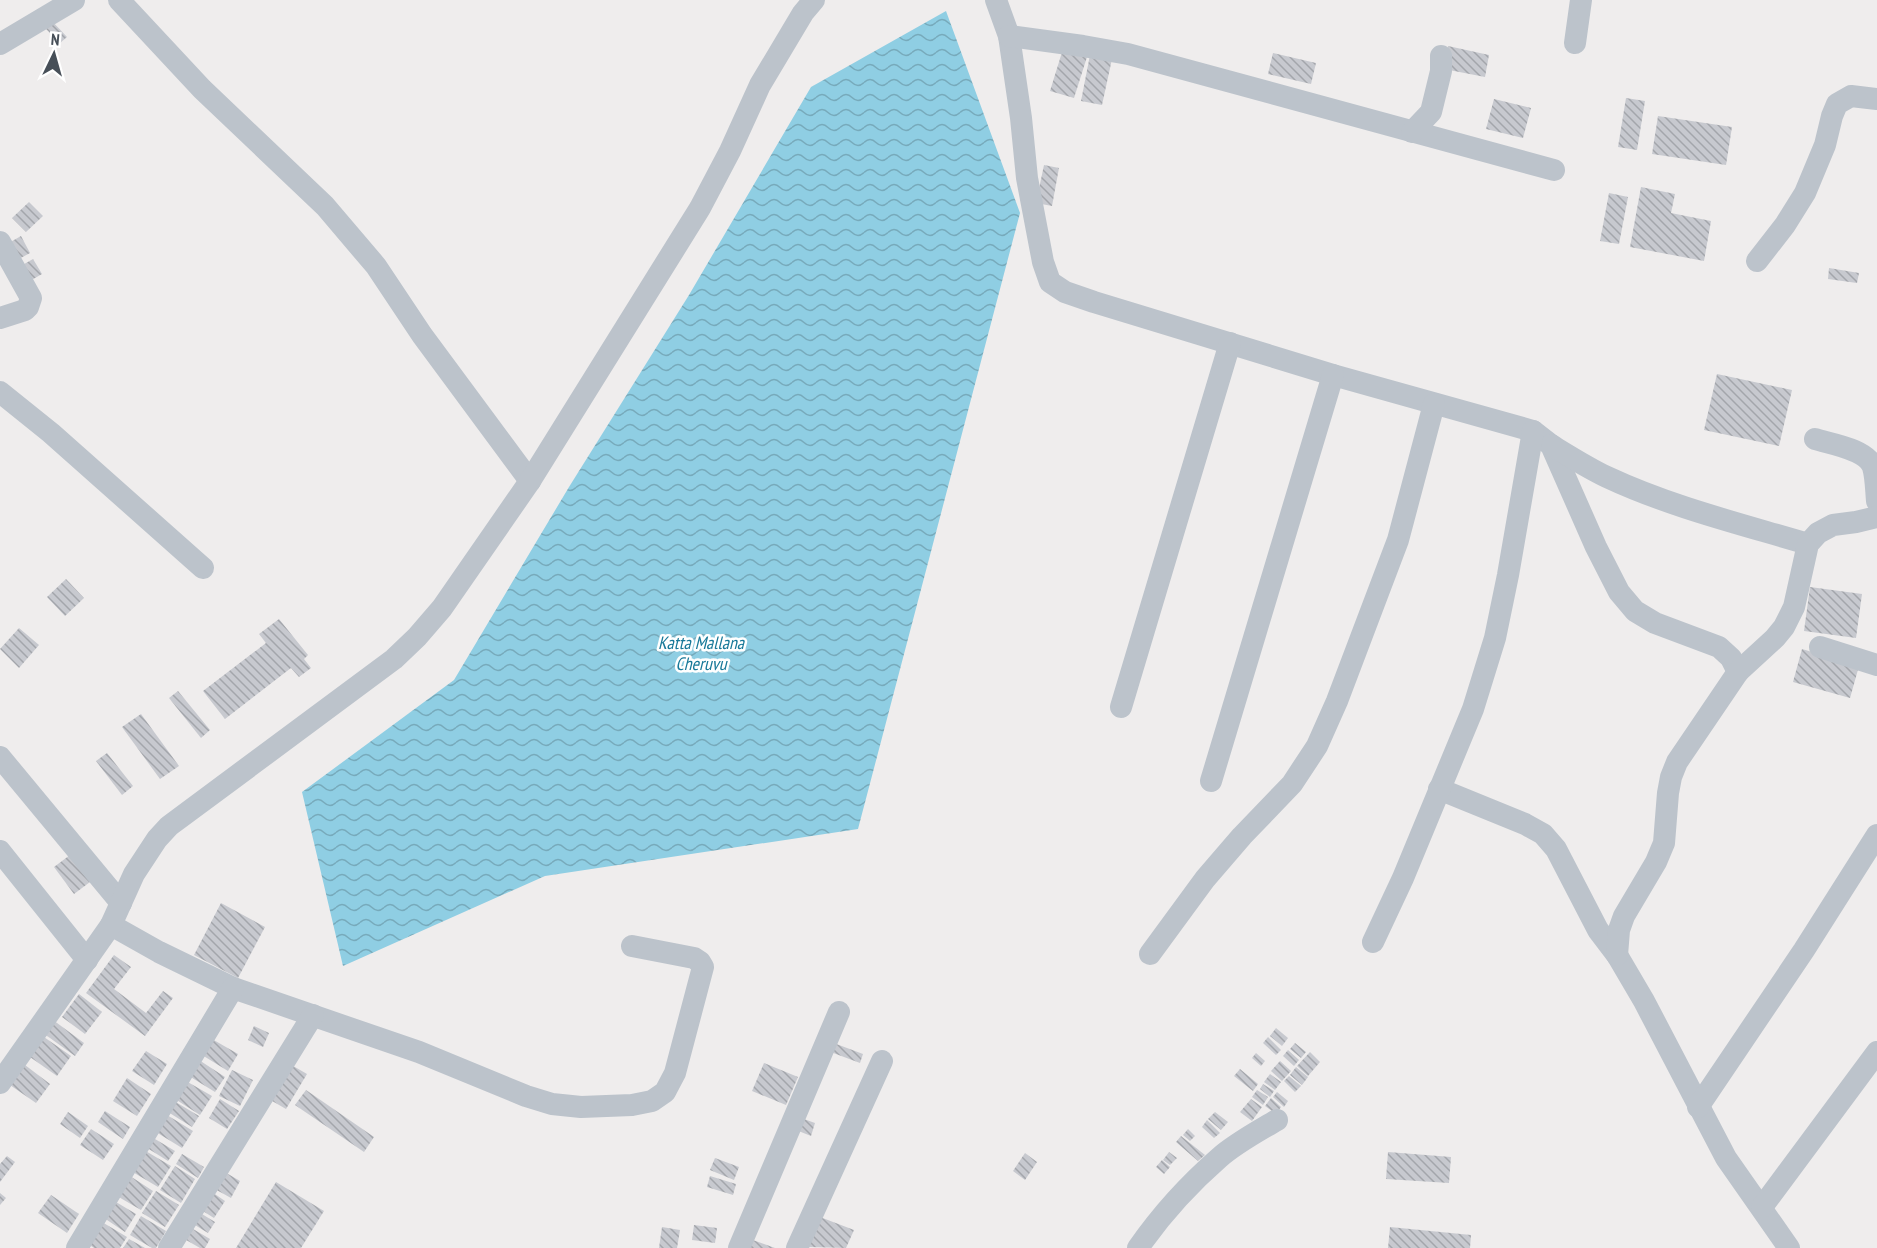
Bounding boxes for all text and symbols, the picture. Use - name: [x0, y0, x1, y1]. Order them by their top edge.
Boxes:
- north arrow: [24, 24, 84, 84]
- text: N: [50, 29, 60, 49]
- water label: Katta Mallana Cheruvu: [658, 631, 745, 675]

